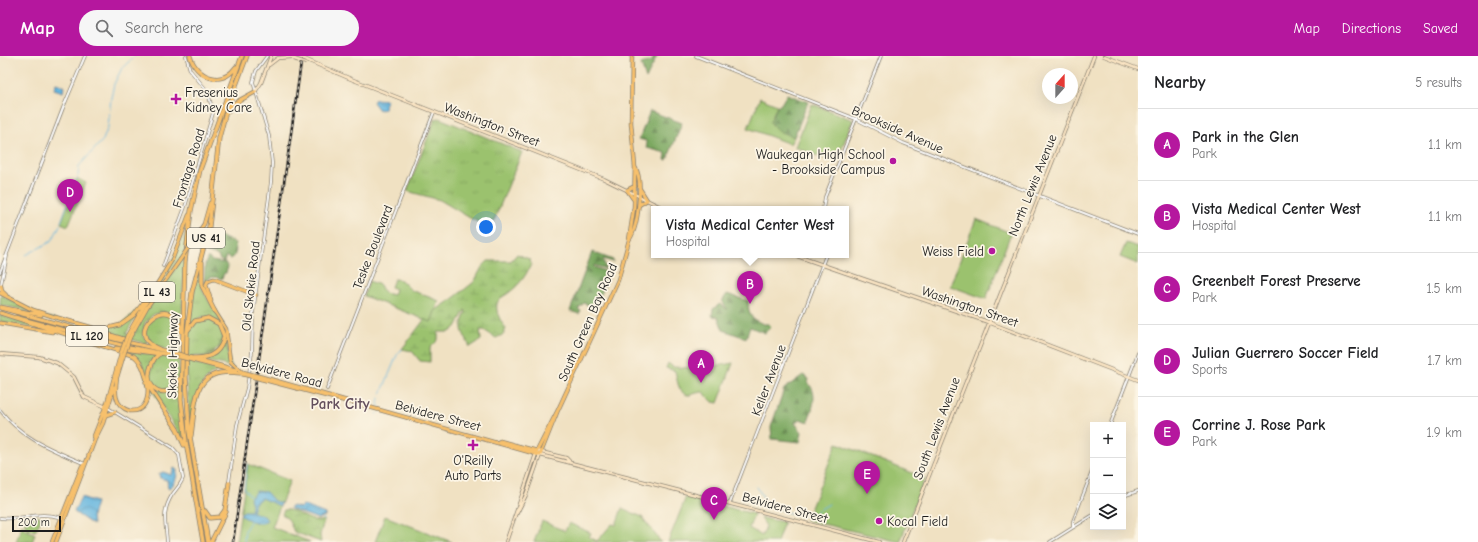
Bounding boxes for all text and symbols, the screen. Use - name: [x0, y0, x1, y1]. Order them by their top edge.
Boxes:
- search box: [79, 10, 359, 46]
- text: Map: [20, 17, 55, 39]
- icon: search: [93, 17, 115, 39]
- text: Search here: [125, 19, 203, 37]
- text: Map: [1293, 20, 1320, 37]
- text: Directions: [1342, 20, 1401, 37]
- text: Saved: [1423, 20, 1458, 37]
- north arrow: [1042, 68, 1078, 104]
- text: Nearby: [1154, 73, 1205, 92]
- text: 5 results: [1415, 75, 1462, 90]
- place label: Fresenius Kidney Care: [185, 85, 253, 115]
- marker: Fresenius Kidney Care: [170, 93, 182, 105]
- street label: Washington Street: [442, 99, 543, 150]
- street label: Brookside Avenue: [850, 103, 946, 157]
- street label: Frontage Road: [169, 127, 208, 210]
- text: Park in the Glen: [1192, 128, 1299, 146]
- street label: North Lewis Avenue: [1005, 132, 1060, 238]
- text: A: [1163, 137, 1171, 152]
- text: 1.1 km: [1428, 137, 1462, 152]
- text: Park: [1192, 146, 1217, 161]
- place label: Waukegan High School - Brookside Campus: [756, 147, 885, 177]
- marker: Waukegan High School - Brookside Campus: [888, 156, 898, 166]
- pin: D: [57, 179, 83, 212]
- text: Vista Medical Center West: [1192, 200, 1361, 218]
- street label: Teske Boulevard: [350, 203, 395, 291]
- popup: [651, 206, 849, 258]
- text: B: [1163, 209, 1171, 224]
- text: 1.1 km: [1428, 209, 1462, 224]
- text: Vista Medical Center West: [666, 216, 834, 234]
- your location: [476, 217, 496, 237]
- text: Hospital: [1192, 218, 1236, 233]
- road number: US 41: [187, 228, 225, 248]
- text: Hospital: [666, 234, 710, 249]
- street label: Old Skokie Road: [238, 240, 263, 332]
- place label: Weiss Field: [922, 244, 984, 259]
- marker: Weiss Field: [987, 246, 997, 256]
- street label: South Green Bay Road: [555, 261, 620, 383]
- pin: B: [737, 271, 763, 304]
- text: Greenbelt Forest Preserve: [1192, 272, 1361, 290]
- text: C: [1163, 281, 1171, 296]
- text: 1.5 km: [1426, 281, 1462, 296]
- road number: IL 43: [139, 282, 175, 302]
- street label: Washington Street: [920, 283, 1021, 330]
- text: Park: [1192, 290, 1217, 305]
- street label: Skokie Highway: [164, 311, 181, 398]
- road number: IL 120: [66, 326, 108, 346]
- street label: Keller Avenue: [748, 342, 789, 418]
- text: Julian Guerrero Soccer Field: [1192, 344, 1379, 362]
- pin: A: [688, 350, 714, 383]
- text: D: [1163, 353, 1171, 368]
- text: 1.7 km: [1427, 353, 1462, 368]
- street label: Belvidere Road: [240, 354, 324, 390]
- text: Sports: [1192, 362, 1227, 377]
- street label: South Lewis Avenue: [910, 374, 963, 482]
- district label: Park City: [310, 395, 370, 413]
- street label: Belvidere Street: [394, 397, 483, 434]
- text: Corrine J. Rose Park: [1192, 416, 1325, 434]
- map controls: [1090, 422, 1126, 530]
- button: +: [1090, 422, 1126, 458]
- text: E: [1163, 425, 1171, 440]
- text: 1.9 km: [1427, 425, 1462, 440]
- text: Park: [1192, 434, 1217, 449]
- marker: O'Reilly Auto Parts: [467, 439, 479, 451]
- place label: O'Reilly Auto Parts: [445, 453, 501, 483]
- button: −: [1090, 458, 1126, 494]
- pin: E: [854, 461, 880, 494]
- pin: C: [701, 487, 727, 520]
- street label: Belvidere Street: [741, 489, 830, 526]
- button: layers: [1090, 494, 1126, 530]
- scale bar: [12, 514, 61, 533]
- place label: Kocal Field: [887, 514, 948, 529]
- text: 200 m: [18, 516, 50, 529]
- marker: Kocal Field: [874, 516, 884, 526]

